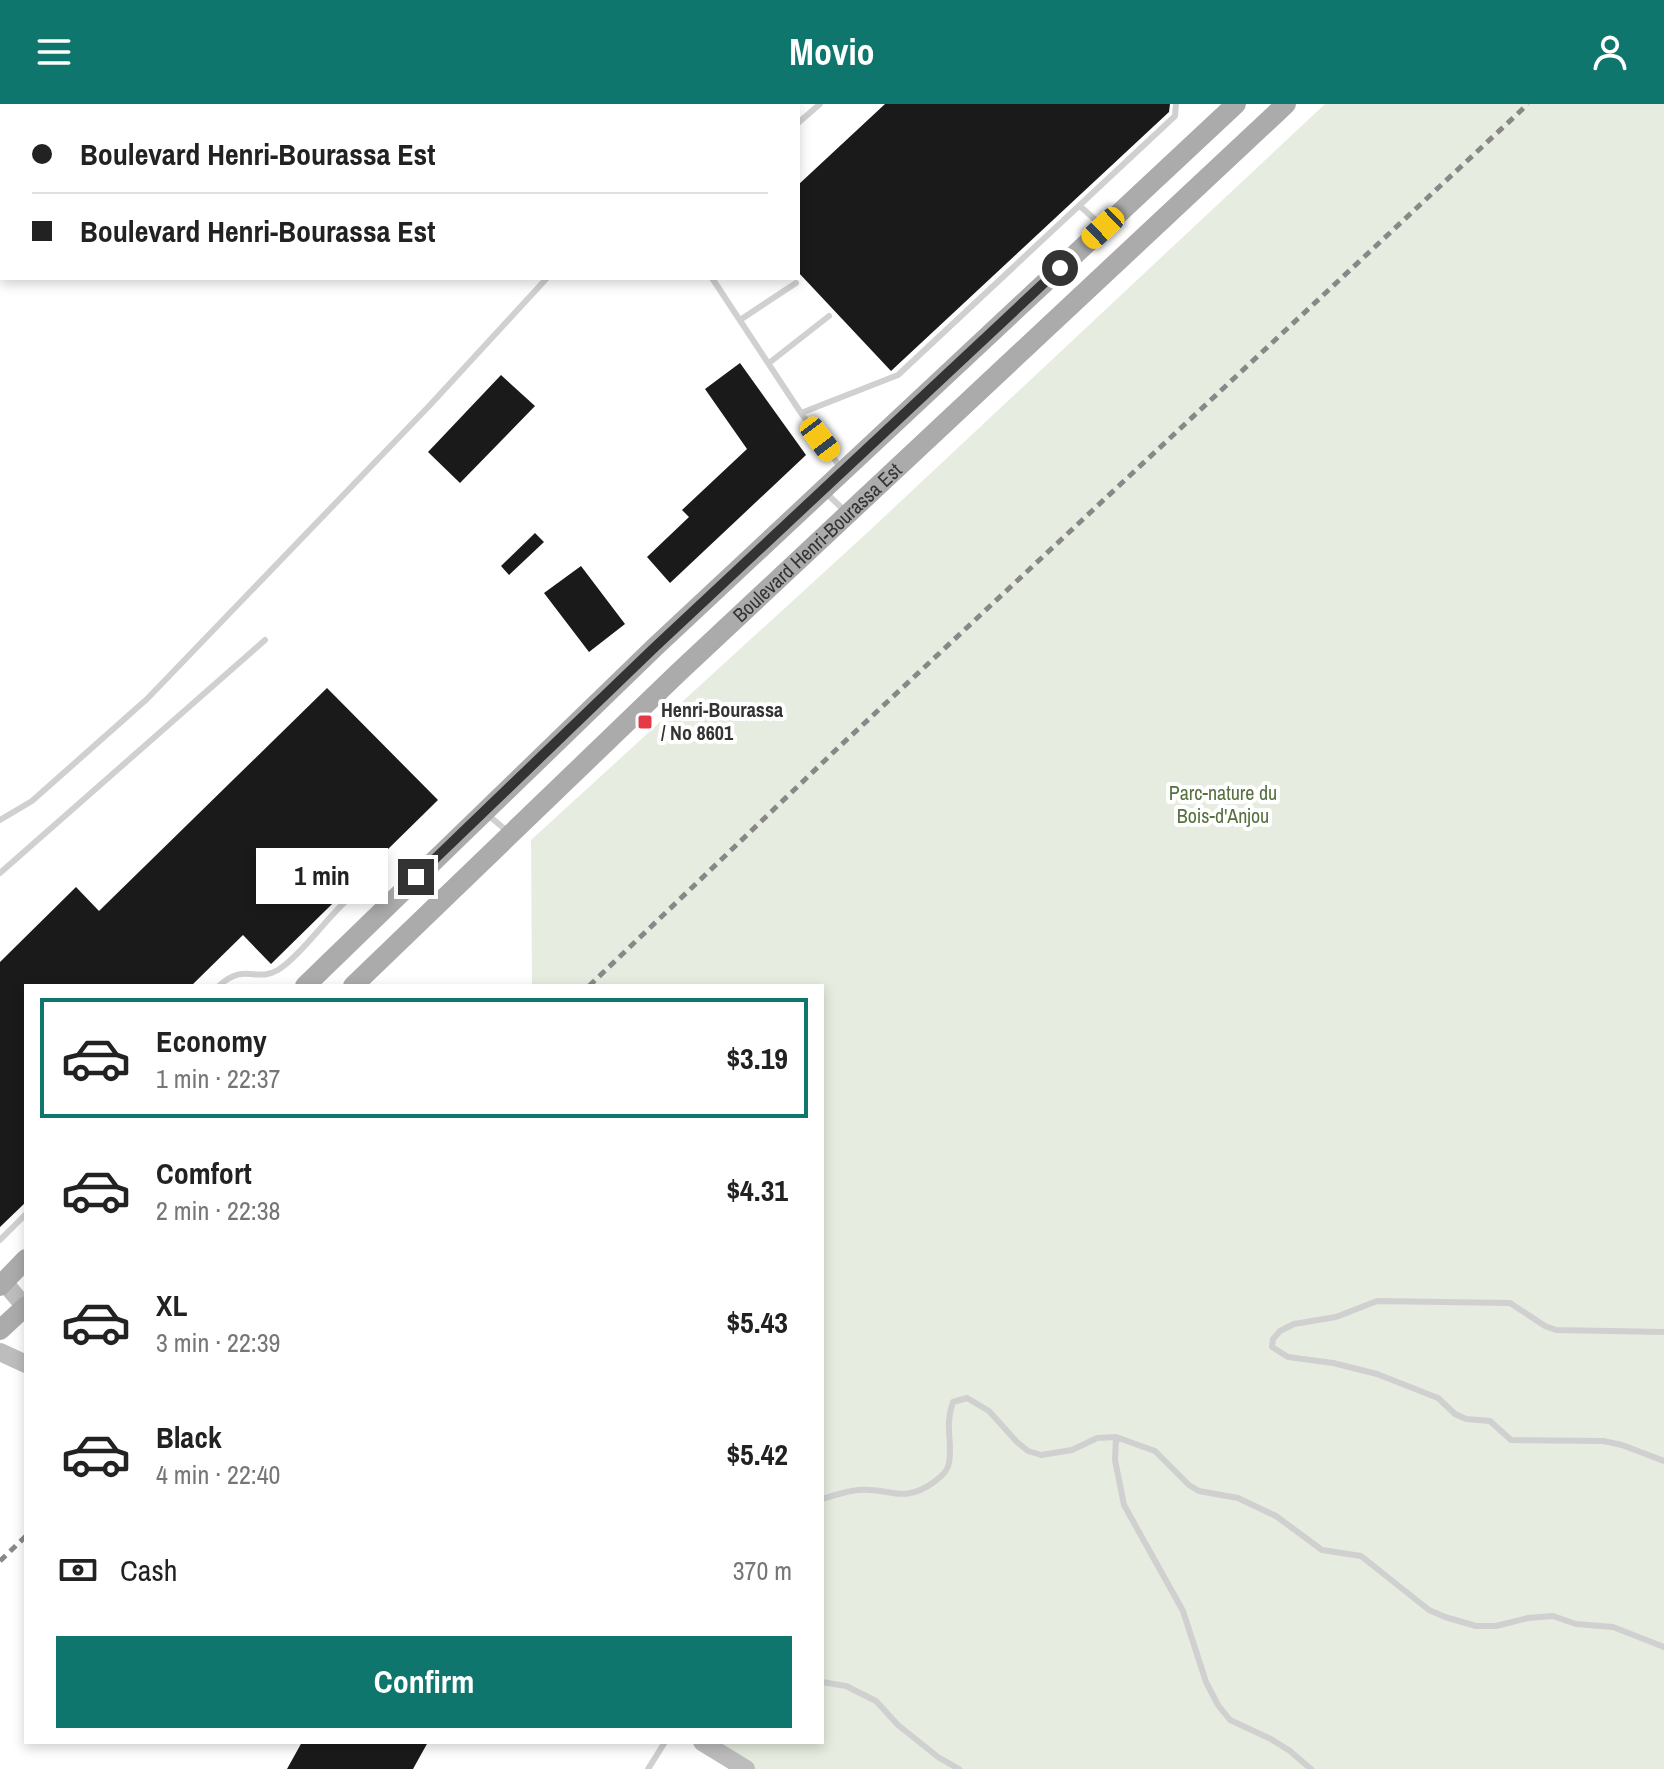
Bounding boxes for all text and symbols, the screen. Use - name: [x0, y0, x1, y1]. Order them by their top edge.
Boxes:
- text: Movio: [789, 28, 875, 76]
- icon: menu: [32, 30, 76, 74]
- icon: person: [1588, 30, 1632, 74]
- text: Boulevard Henri-Bourassa Est: [80, 134, 435, 174]
- car: [1077, 203, 1129, 253]
- text: Boulevard Henri-Bourassa Est: [80, 211, 435, 251]
- route start: [1042, 250, 1078, 286]
- car: [796, 413, 844, 465]
- street label: Boulevard Henri-Bourassa Est: [727, 456, 907, 628]
- place label: Henri-Bourassa / No 8601: [661, 696, 783, 746]
- marker: Henri-Bourassa / No 8601: [636, 713, 654, 731]
- park label: Parc-nature du Bois-d'Anjou: [1169, 779, 1277, 829]
- callout: 1 min: [256, 849, 388, 905]
- text: 1 min: [294, 858, 350, 893]
- route end: [398, 859, 434, 895]
- text: Economy: [156, 1021, 267, 1061]
- icon: car: [60, 1022, 132, 1094]
- text: $3.19: [726, 1038, 788, 1078]
- text: 1 min · 22:37: [156, 1061, 280, 1096]
- text: Comfort: [156, 1153, 252, 1193]
- icon: car: [60, 1154, 132, 1226]
- text: $4.31: [726, 1170, 788, 1210]
- text: 2 min · 22:38: [156, 1193, 280, 1228]
- text: XL: [156, 1285, 187, 1325]
- icon: car: [60, 1286, 132, 1358]
- text: $5.43: [726, 1302, 788, 1342]
- text: 3 min · 22:39: [156, 1325, 280, 1360]
- text: Black: [156, 1417, 222, 1457]
- icon: car: [60, 1418, 132, 1490]
- text: $5.42: [726, 1434, 788, 1474]
- text: 4 min · 22:40: [156, 1457, 280, 1492]
- icon: cash: [56, 1548, 100, 1592]
- text: Cash: [120, 1550, 177, 1590]
- text: 370 m: [733, 1553, 792, 1588]
- button: Confirm: [56, 1636, 792, 1728]

